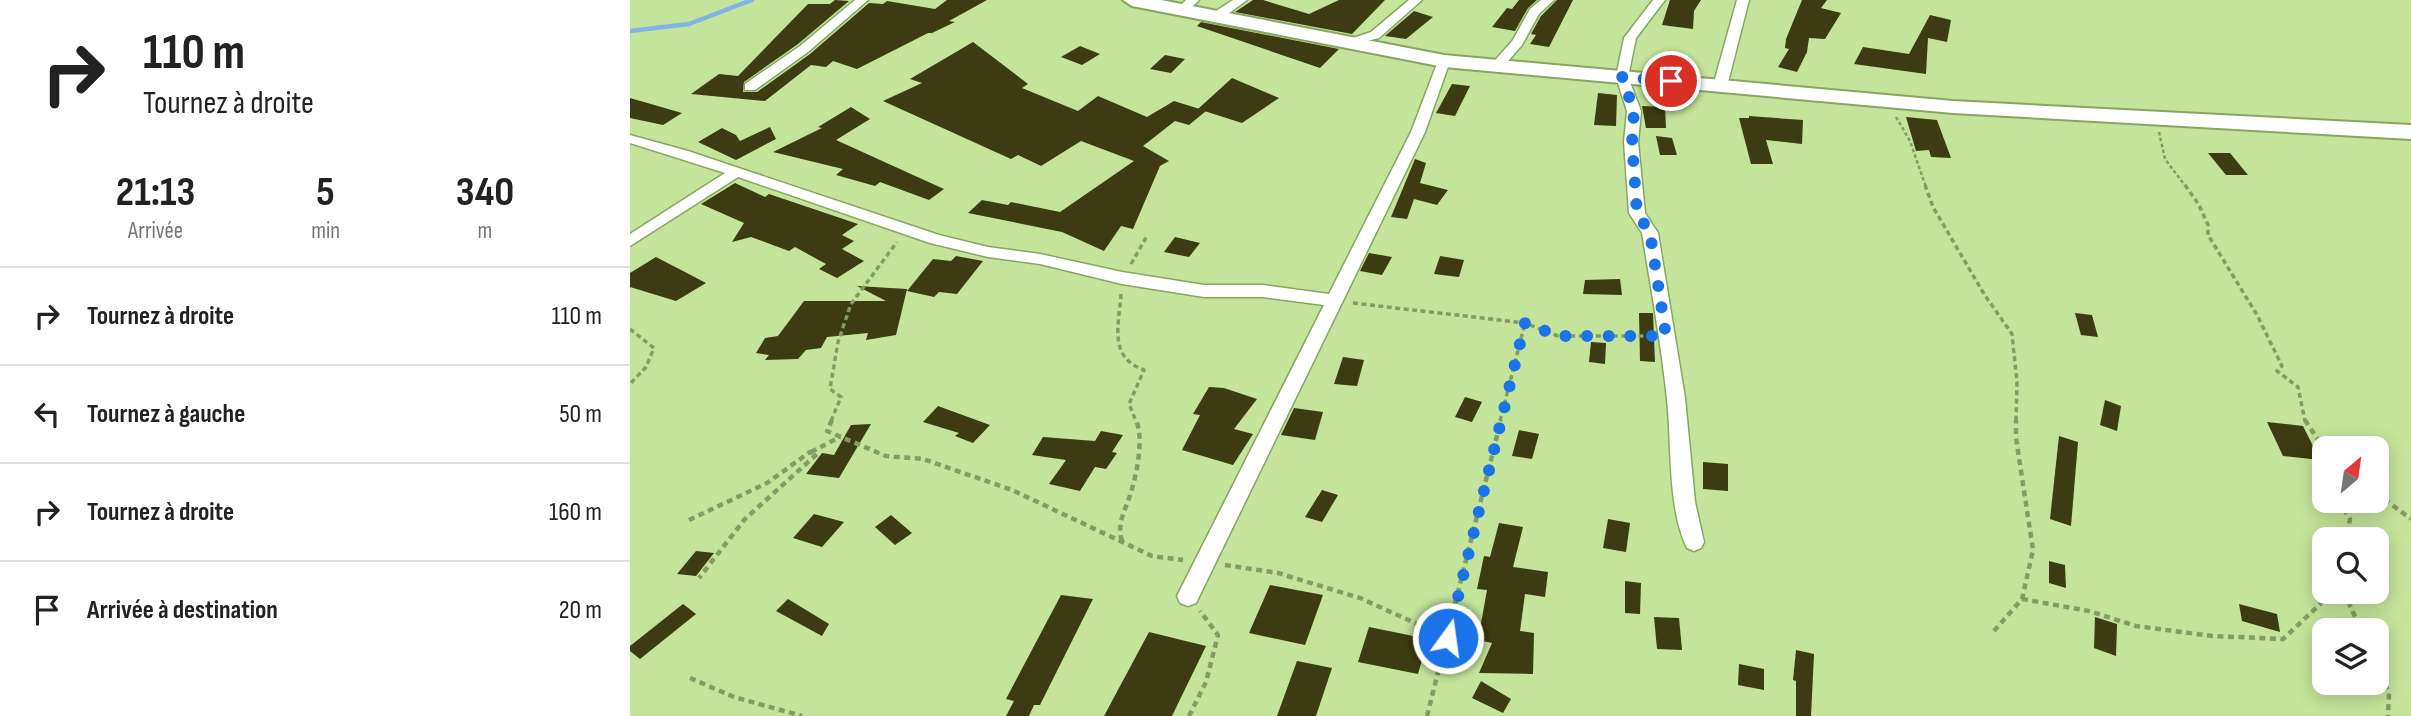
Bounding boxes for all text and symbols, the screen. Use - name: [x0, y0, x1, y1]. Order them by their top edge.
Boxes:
- text: 110 m: [143, 24, 245, 83]
- icon: right: [28, 28, 119, 119]
- pin: [1641, 51, 1701, 111]
- icon: arrive: [1652, 62, 1690, 100]
- text: Tournez à droite: [143, 84, 314, 123]
- text: 21:13: [116, 167, 195, 218]
- text: 5: [316, 167, 335, 218]
- text: 340: [456, 167, 514, 218]
- text: Arrivée: [128, 217, 183, 245]
- text: min: [311, 217, 340, 245]
- text: m: [478, 217, 492, 245]
- icon: right: [28, 297, 66, 335]
- text: Tournez à droite: [87, 301, 234, 332]
- text: 110 m: [551, 301, 602, 332]
- icon: left: [28, 395, 66, 433]
- text: Tournez à gauche: [87, 399, 245, 430]
- text: 50 m: [559, 399, 602, 430]
- north arrow: [2312, 436, 2389, 513]
- map controls: [2312, 436, 2389, 695]
- icon: right: [28, 493, 66, 531]
- text: Tournez à droite: [87, 497, 234, 528]
- text: 160 m: [549, 497, 602, 528]
- button: search: [2312, 527, 2389, 604]
- icon: arrive: [28, 591, 66, 629]
- text: Arrivée à destination: [87, 595, 278, 626]
- text: 20 m: [559, 595, 602, 626]
- position arrow: [1411, 601, 1485, 675]
- button: layers: [2312, 618, 2389, 695]

